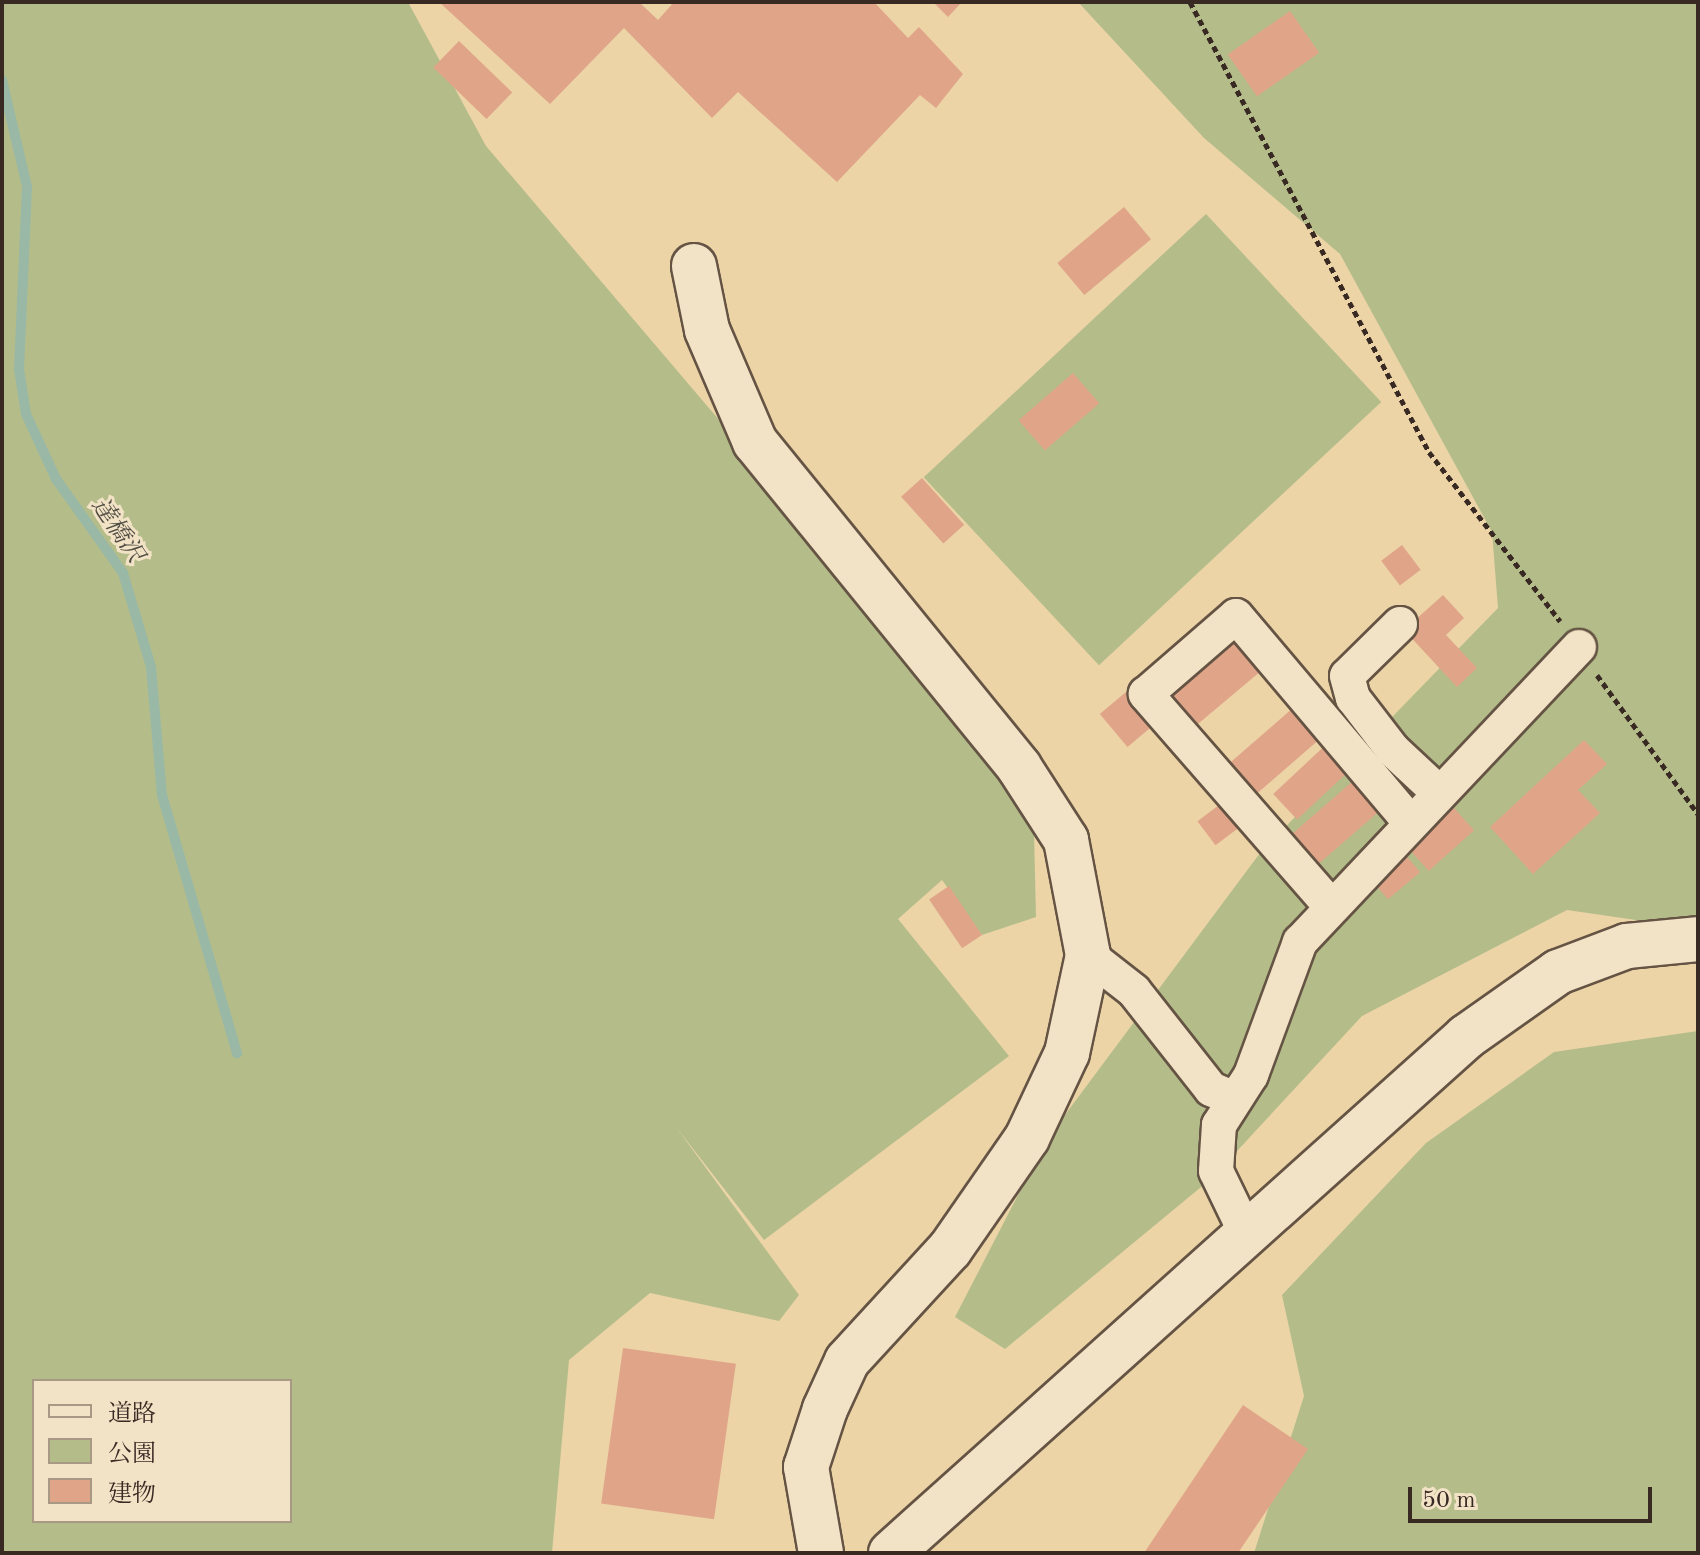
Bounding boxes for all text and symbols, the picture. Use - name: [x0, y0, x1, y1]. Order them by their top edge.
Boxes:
- water label: 達橋沢: [84, 493, 148, 569]
- legend: [32, 1379, 292, 1523]
- text: 道路: [108, 1403, 156, 1427]
- text: 公園: [108, 1443, 156, 1467]
- scale bar: [1412, 1471, 1656, 1521]
- text: 建物: [108, 1483, 156, 1507]
- text: 50 m: [1422, 1489, 1476, 1513]

